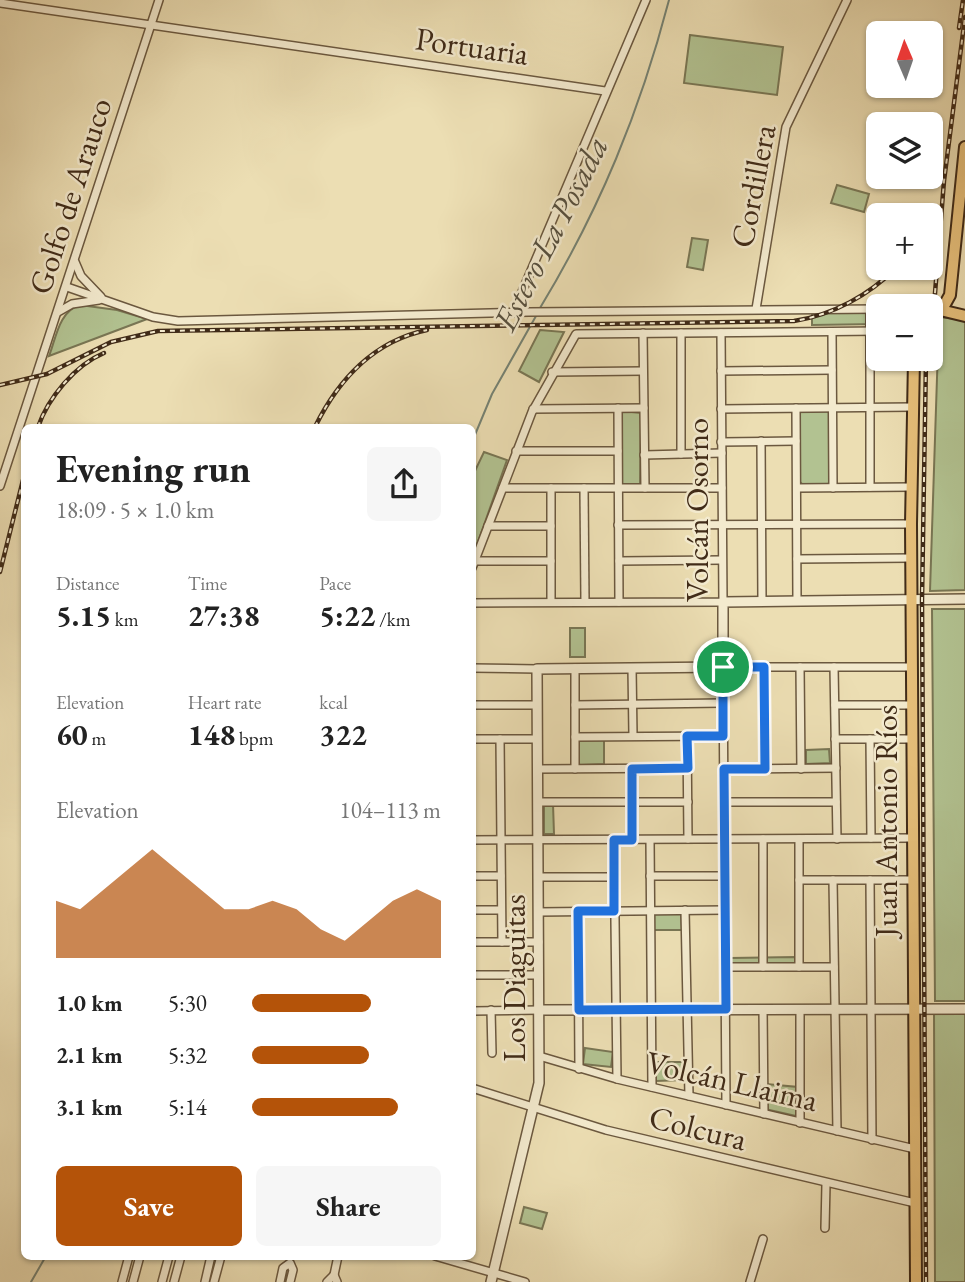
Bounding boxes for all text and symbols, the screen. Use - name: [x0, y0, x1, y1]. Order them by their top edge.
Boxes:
- street label: Portuaria: [413, 17, 531, 75]
- north arrow: [866, 21, 943, 98]
- map controls: [866, 21, 943, 371]
- street label: Golfo de Arauco: [19, 93, 121, 299]
- button: layers: [866, 112, 943, 189]
- street label: Cordillera: [721, 121, 786, 251]
- water label: Estero La Posada: [482, 129, 618, 339]
- button: +: [866, 203, 943, 280]
- button: −: [866, 294, 943, 371]
- street label: Volcán Osorno: [676, 418, 718, 602]
- text: Evening run: [56, 444, 251, 493]
- button: share: [367, 447, 441, 521]
- text: 18:09 · 5 × 1.0 km: [56, 495, 214, 525]
- text: Distance: [56, 571, 119, 596]
- text: Time: [188, 571, 227, 596]
- text: Pace: [319, 571, 351, 596]
- text: 5.15: [56, 596, 111, 635]
- text: 27:38: [188, 596, 260, 635]
- text: 5:22: [319, 596, 375, 635]
- text: km: [111, 607, 139, 632]
- text: /km: [375, 607, 410, 632]
- pin: [693, 637, 753, 697]
- icon: arrive: [704, 648, 742, 686]
- text: Elevation: [56, 690, 124, 715]
- text: Heart rate: [188, 690, 261, 715]
- text: kcal: [319, 690, 348, 715]
- street label: Juan Antonio Ríos: [865, 705, 907, 940]
- text: 60: [56, 715, 88, 754]
- text: 148: [188, 715, 235, 754]
- text: 322: [319, 715, 367, 754]
- text: m: [88, 726, 106, 751]
- text: bpm: [235, 726, 274, 751]
- text: Elevation: [56, 795, 139, 825]
- text: 104–113 m: [340, 795, 441, 825]
- street label: Los Diaguitas: [493, 894, 535, 1062]
- text: 1.0 km: [56, 988, 123, 1018]
- text: 5:30: [168, 988, 207, 1018]
- text: 2.1 km: [56, 1040, 123, 1070]
- text: 5:32: [168, 1040, 207, 1070]
- street label: Volcán Llaima: [642, 1041, 822, 1121]
- text: 3.1 km: [56, 1092, 123, 1122]
- text: 5:14: [168, 1092, 207, 1122]
- street label: Colcura: [645, 1096, 751, 1160]
- button: Save: [56, 1166, 242, 1246]
- button: Share: [256, 1166, 441, 1246]

